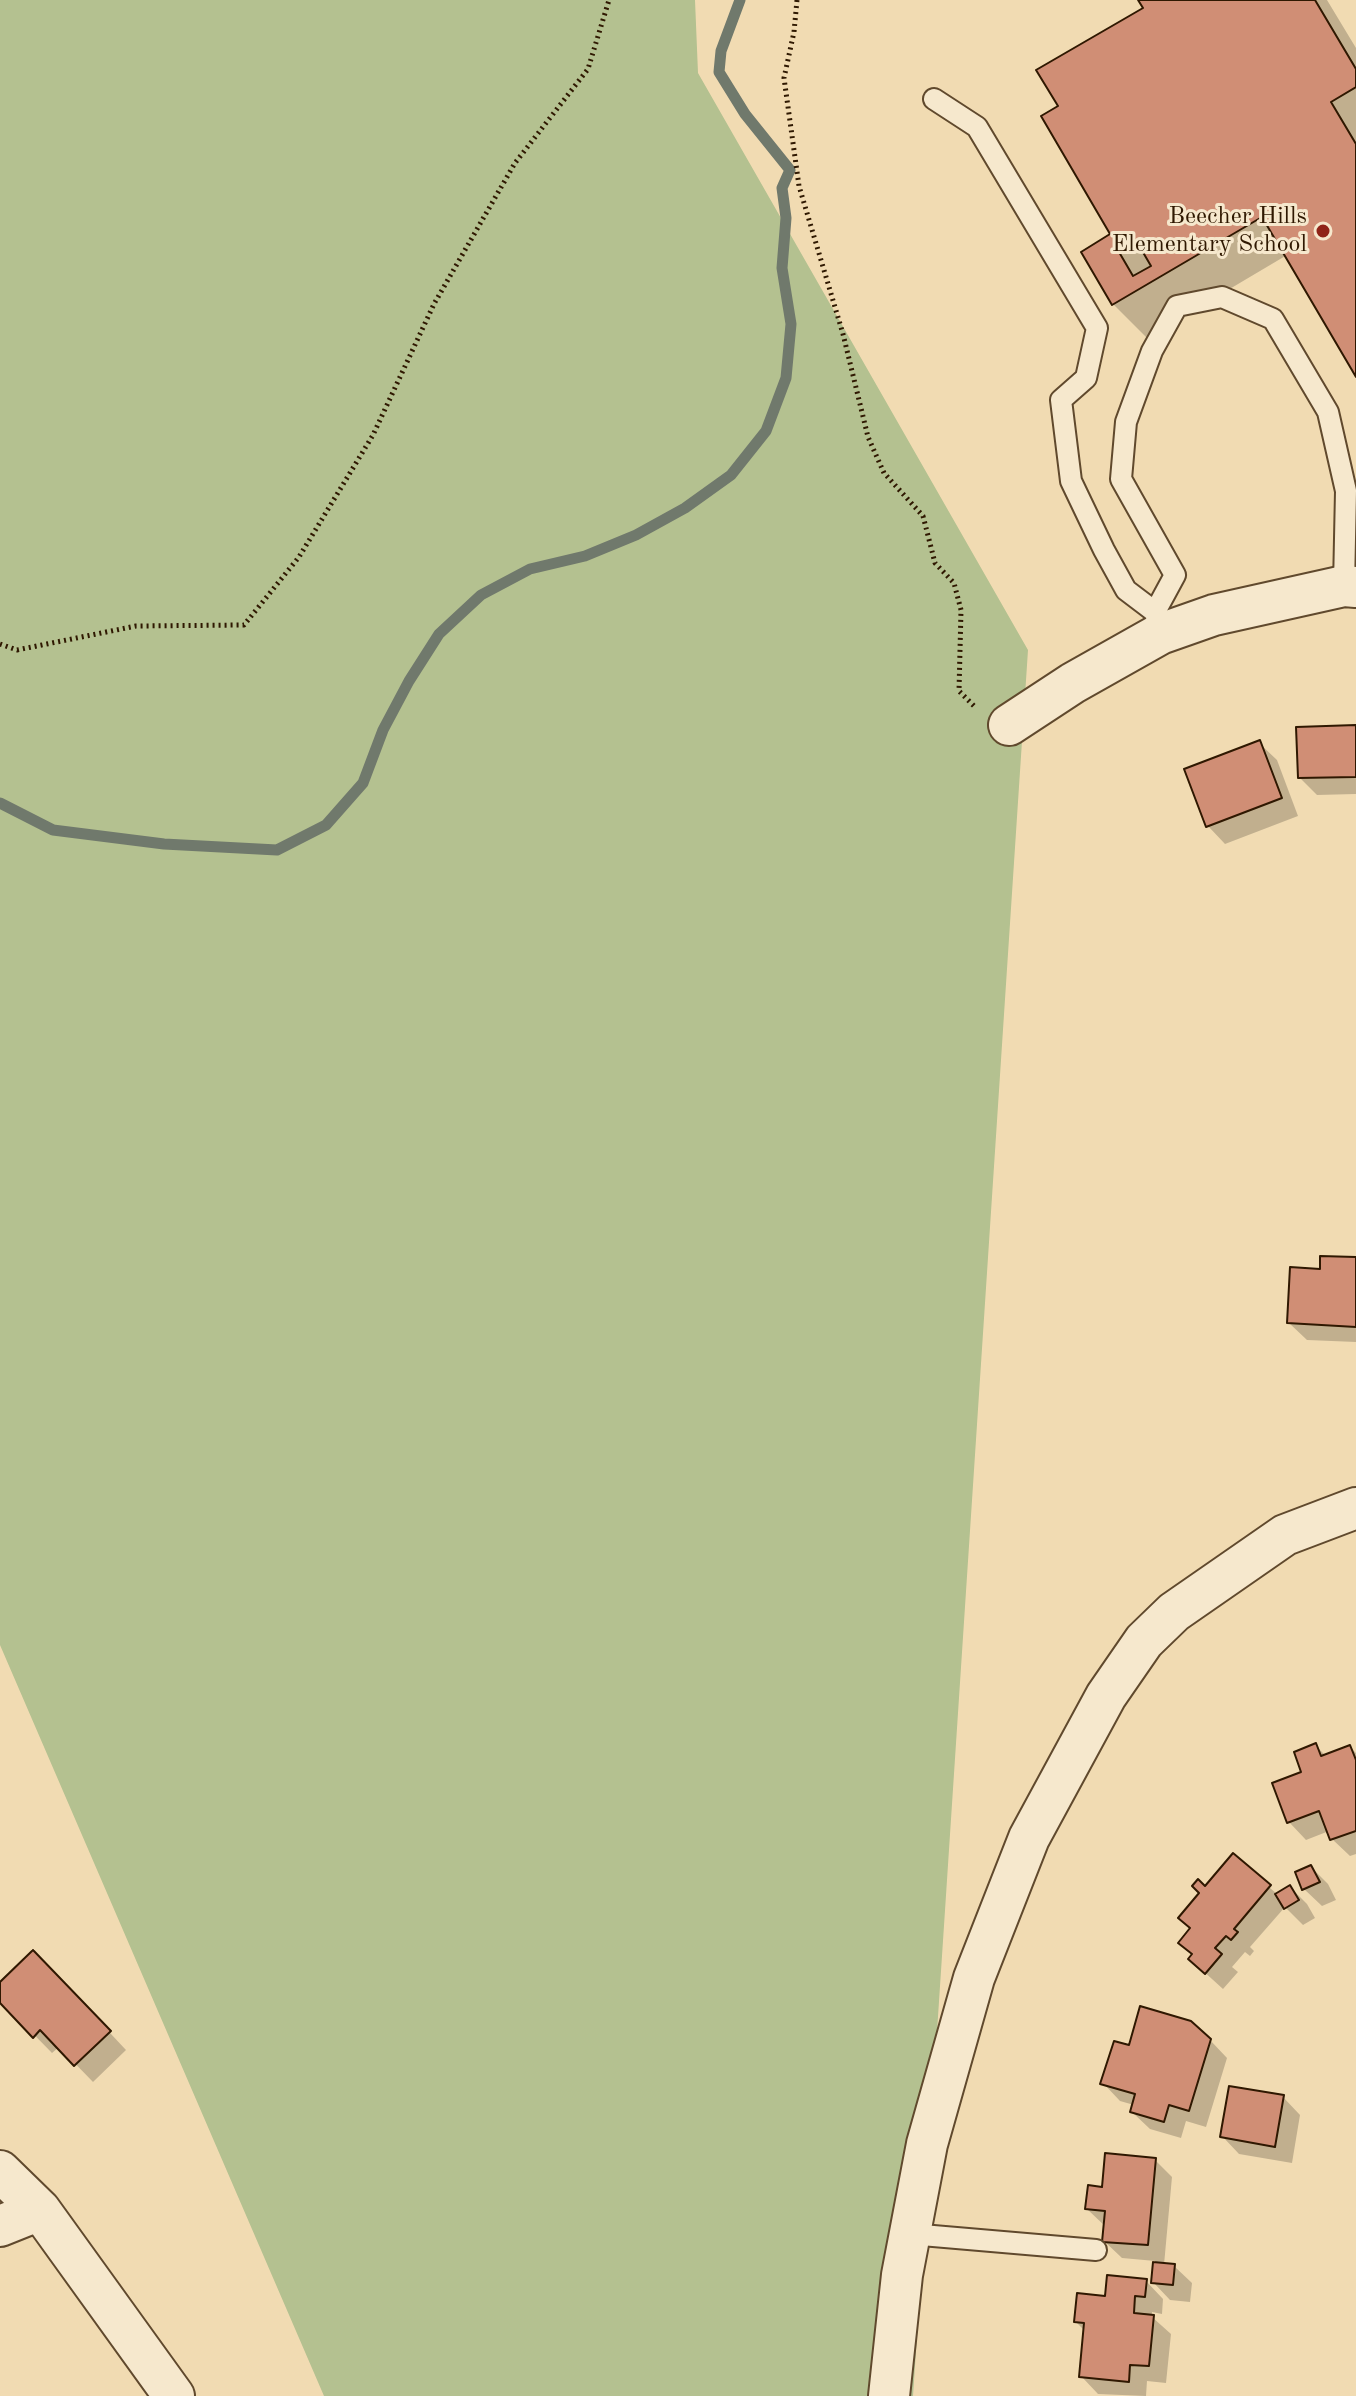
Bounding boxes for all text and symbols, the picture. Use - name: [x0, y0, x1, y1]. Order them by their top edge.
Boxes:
- place label: Beecher Hills Elementary School: [1112, 203, 1307, 259]
- marker: Beecher Hills Elementary School: [1314, 222, 1332, 240]

